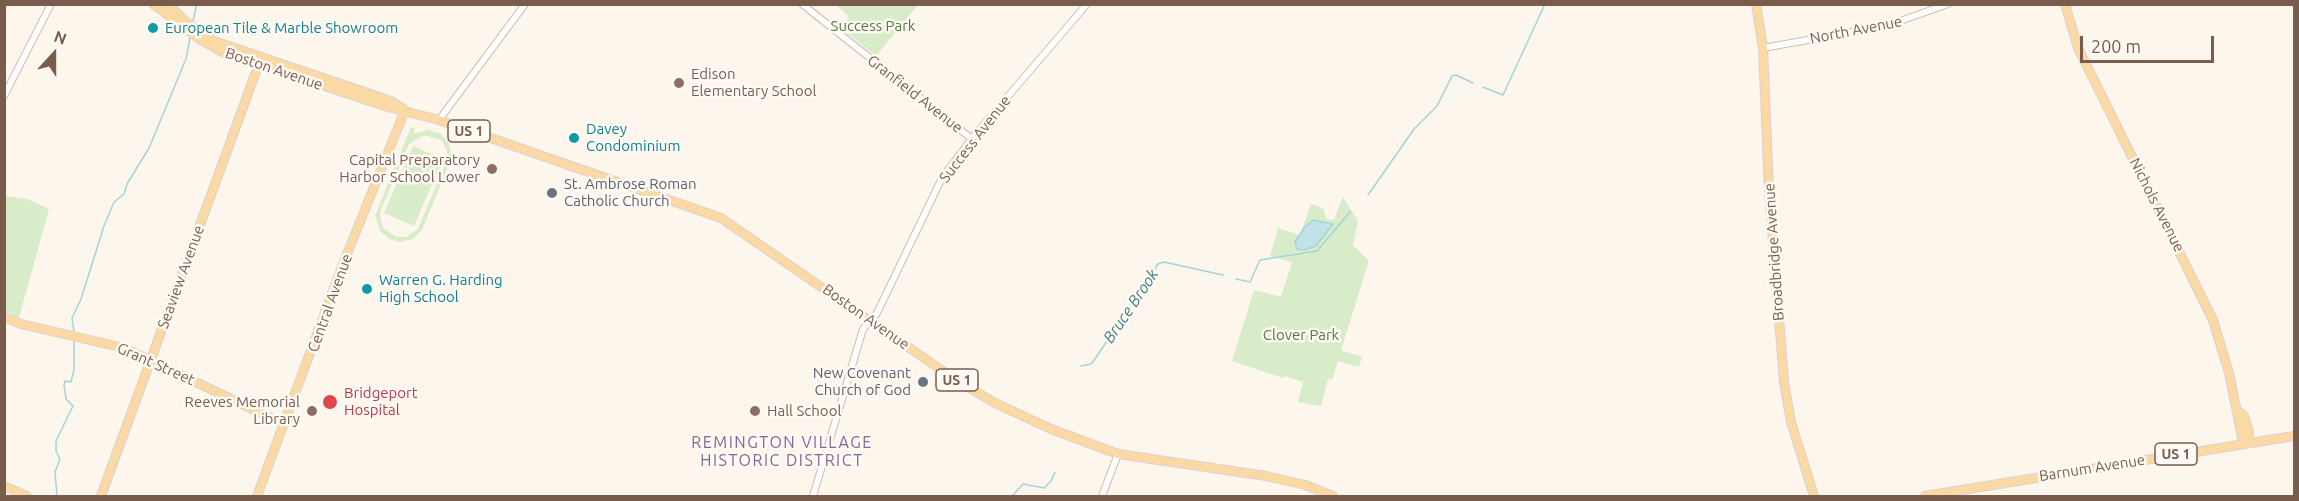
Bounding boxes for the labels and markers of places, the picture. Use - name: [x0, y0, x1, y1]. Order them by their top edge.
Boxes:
- place label: European Tile & Marble Showroom: [165, 19, 398, 37]
- marker: European Tile & Marble Showroom: [146, 21, 160, 35]
- place label: Edison Elementary School: [691, 65, 817, 100]
- marker: Edison Elementary School: [672, 76, 686, 90]
- place label: Davey Condominium: [586, 120, 680, 155]
- marker: Davey Condominium: [567, 131, 581, 145]
- place label: Capital Preparatory Harbor School Lower: [339, 151, 480, 186]
- marker: Capital Preparatory Harbor School Lower: [485, 162, 499, 176]
- place label: St. Ambrose Roman Catholic Church: [564, 175, 697, 210]
- marker: St. Ambrose Roman Catholic Church: [545, 186, 559, 200]
- place label: Warren G. Harding High School: [379, 271, 503, 306]
- marker: Warren G. Harding High School: [360, 282, 374, 296]
- place label: New Covenant Church of God: [813, 364, 911, 399]
- marker: New Covenant Church of God: [916, 375, 930, 389]
- place label: Bridgeport Hospital: [344, 384, 418, 419]
- place label: Reeves Memorial Library: [185, 393, 300, 428]
- marker: Bridgeport Hospital: [321, 393, 339, 411]
- place label: Hall School: [767, 402, 841, 420]
- marker: Reeves Memorial Library: [305, 404, 319, 418]
- marker: Hall School: [748, 404, 762, 418]

